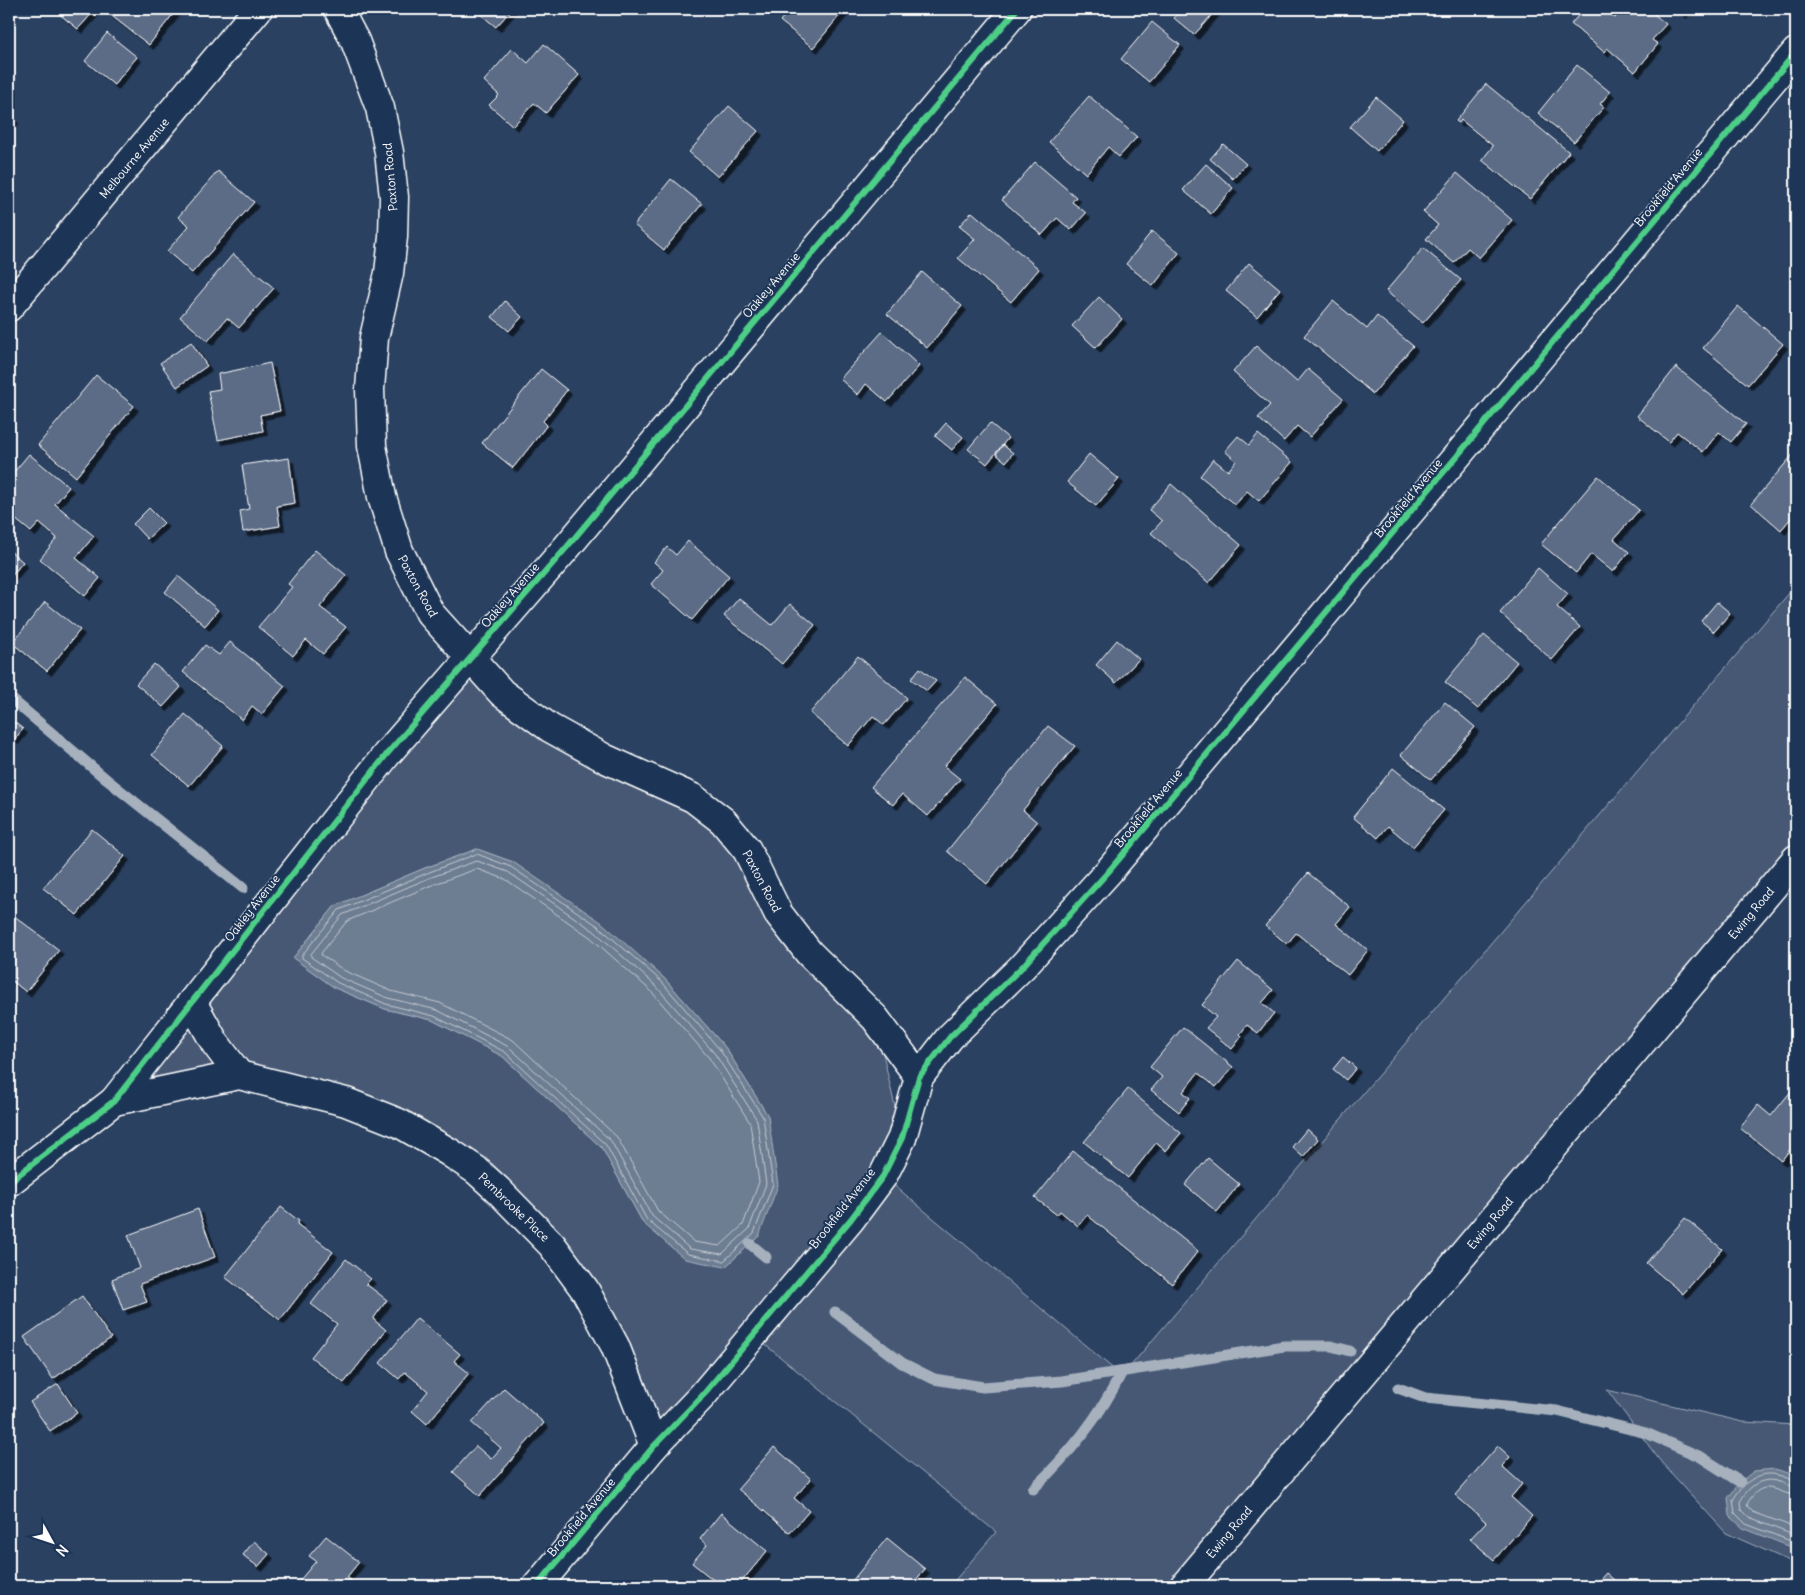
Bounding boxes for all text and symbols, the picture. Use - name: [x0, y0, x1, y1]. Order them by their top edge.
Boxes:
- street label: Melbourne Avenue: [96, 115, 172, 201]
- street label: Paxton Road: [380, 142, 400, 212]
- street label: Brookfield Avenue: [1631, 145, 1705, 229]
- street label: Oakley Avenue: [739, 249, 803, 321]
- street label: Brookfield Avenue: [1371, 456, 1445, 540]
- street label: Paxton Road: [395, 552, 441, 620]
- street label: Oakley Avenue: [478, 559, 542, 631]
- street label: Brookfield Avenue: [1111, 766, 1185, 850]
- street label: Paxton Road: [739, 847, 785, 915]
- street label: Oakley Avenue: [221, 871, 283, 945]
- street label: Ewing Road: [1725, 884, 1777, 942]
- street label: Brookfield Avenue: [806, 1165, 878, 1251]
- street label: Pembrooke Place: [475, 1169, 553, 1245]
- street label: Ewing Road: [1464, 1194, 1516, 1252]
- street label: Brookfield Avenue: [544, 1475, 618, 1559]
- street label: Ewing Road: [1203, 1503, 1255, 1561]
- north arrow: [28, 1518, 78, 1568]
- text: N: [52, 1541, 72, 1560]

